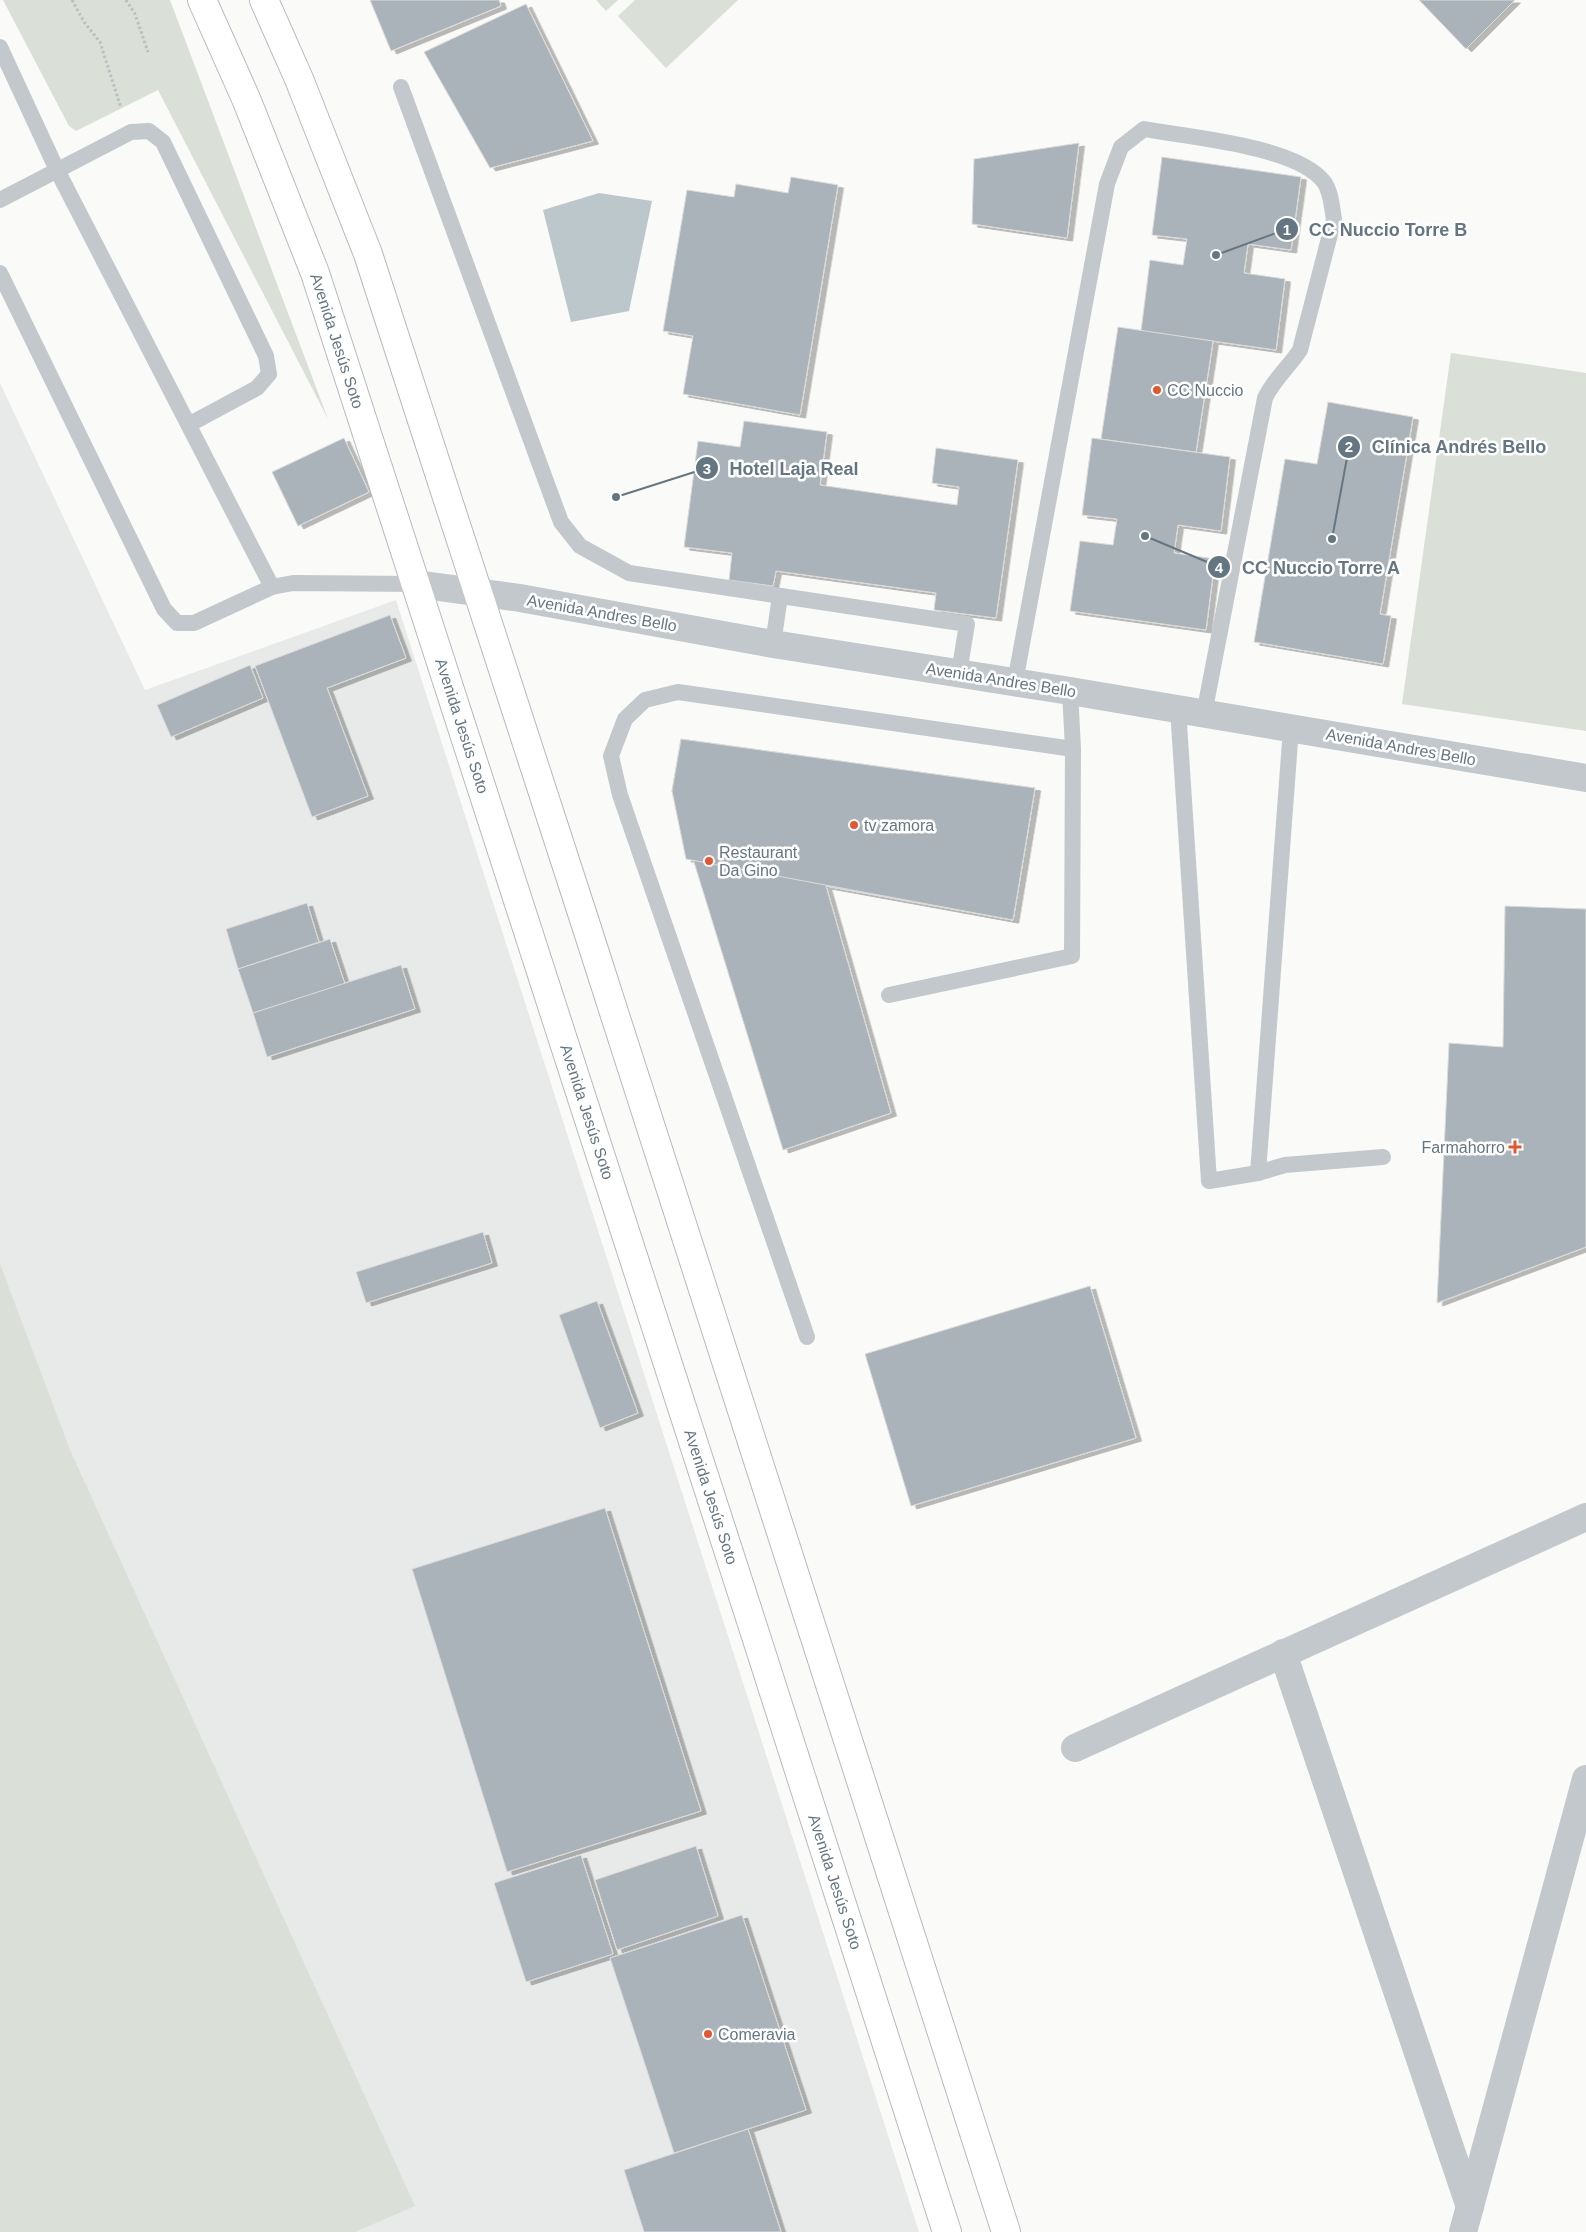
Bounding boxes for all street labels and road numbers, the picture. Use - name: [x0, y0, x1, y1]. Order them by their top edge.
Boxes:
- street label: Avenida Jesús Soto: [307, 271, 367, 411]
- street label: Avenida Andres Bello: [526, 591, 678, 635]
- street label: Avenida Jesús Soto: [432, 656, 492, 796]
- street label: Avenida Andres Bello: [925, 660, 1077, 700]
- street label: Avenida Andres Bello: [1325, 725, 1477, 769]
- street label: Avenida Jesús Soto: [557, 1042, 617, 1182]
- street label: Avenida Jesús Soto: [681, 1427, 741, 1567]
- street label: Avenida Jesús Soto: [805, 1812, 865, 1952]

